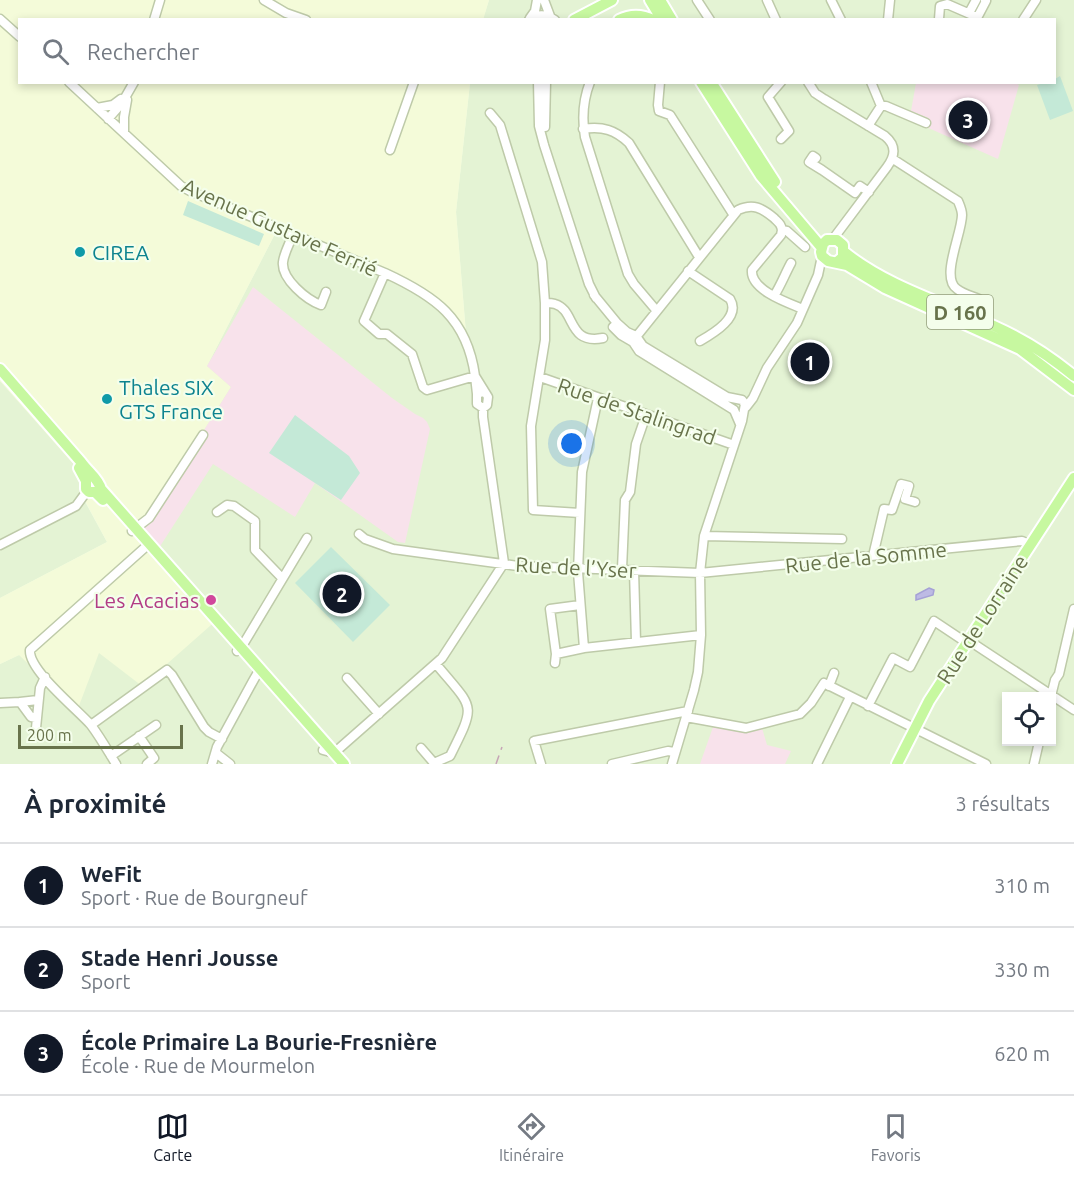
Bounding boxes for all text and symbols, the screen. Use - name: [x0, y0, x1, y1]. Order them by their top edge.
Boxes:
- search box: [18, 18, 1056, 84]
- icon: search: [39, 35, 72, 68]
- text: Rechercher: [87, 39, 199, 64]
- pin: 3: [948, 98, 988, 142]
- street label: Avenue Gustave Ferrié: [179, 173, 381, 281]
- place label: CIREA: [92, 240, 149, 264]
- marker: CIREA: [73, 245, 87, 259]
- road number: D 160: [927, 295, 993, 329]
- pin: 1: [790, 340, 830, 385]
- street label: Rue de Stalingrad: [555, 373, 719, 449]
- place label: Thales SIX GTS France: [119, 375, 223, 423]
- marker: Thales SIX GTS France: [100, 392, 114, 406]
- your location: [557, 429, 586, 458]
- street label: Rue de la Somme: [784, 537, 948, 577]
- street label: Rue de Lorraine: [931, 550, 1033, 688]
- street label: Rue de l’Yser: [515, 552, 637, 582]
- pin: 2: [322, 572, 362, 616]
- place label: Les Acacias: [94, 588, 199, 612]
- marker: Les Acacias: [204, 593, 218, 607]
- map controls: [1002, 692, 1056, 746]
- button: locate: [1002, 692, 1056, 746]
- scale bar: [18, 722, 183, 750]
- text: 200 m: [27, 726, 72, 744]
- text: À proximité: [24, 789, 166, 818]
- text: 3 résultats: [956, 792, 1050, 815]
- text: WeFit: [81, 861, 142, 886]
- text: 1: [38, 874, 49, 897]
- text: 310 m: [994, 874, 1050, 897]
- text: Sport · Rue de Bourgneuf: [81, 886, 308, 909]
- text: Stade Henri Jousse: [81, 945, 279, 970]
- text: 2: [38, 958, 49, 981]
- text: 330 m: [994, 958, 1050, 981]
- text: Sport: [81, 970, 130, 993]
- text: École Primaire La Bourie-Fresnière: [81, 1029, 437, 1054]
- text: 3: [38, 1042, 49, 1065]
- text: 620 m: [994, 1042, 1050, 1065]
- text: École · Rue de Mourmelon: [81, 1054, 315, 1077]
- tab: Carte: [153, 1110, 192, 1164]
- tab: Itinéraire: [499, 1110, 564, 1164]
- tab: Favoris: [871, 1110, 921, 1164]

